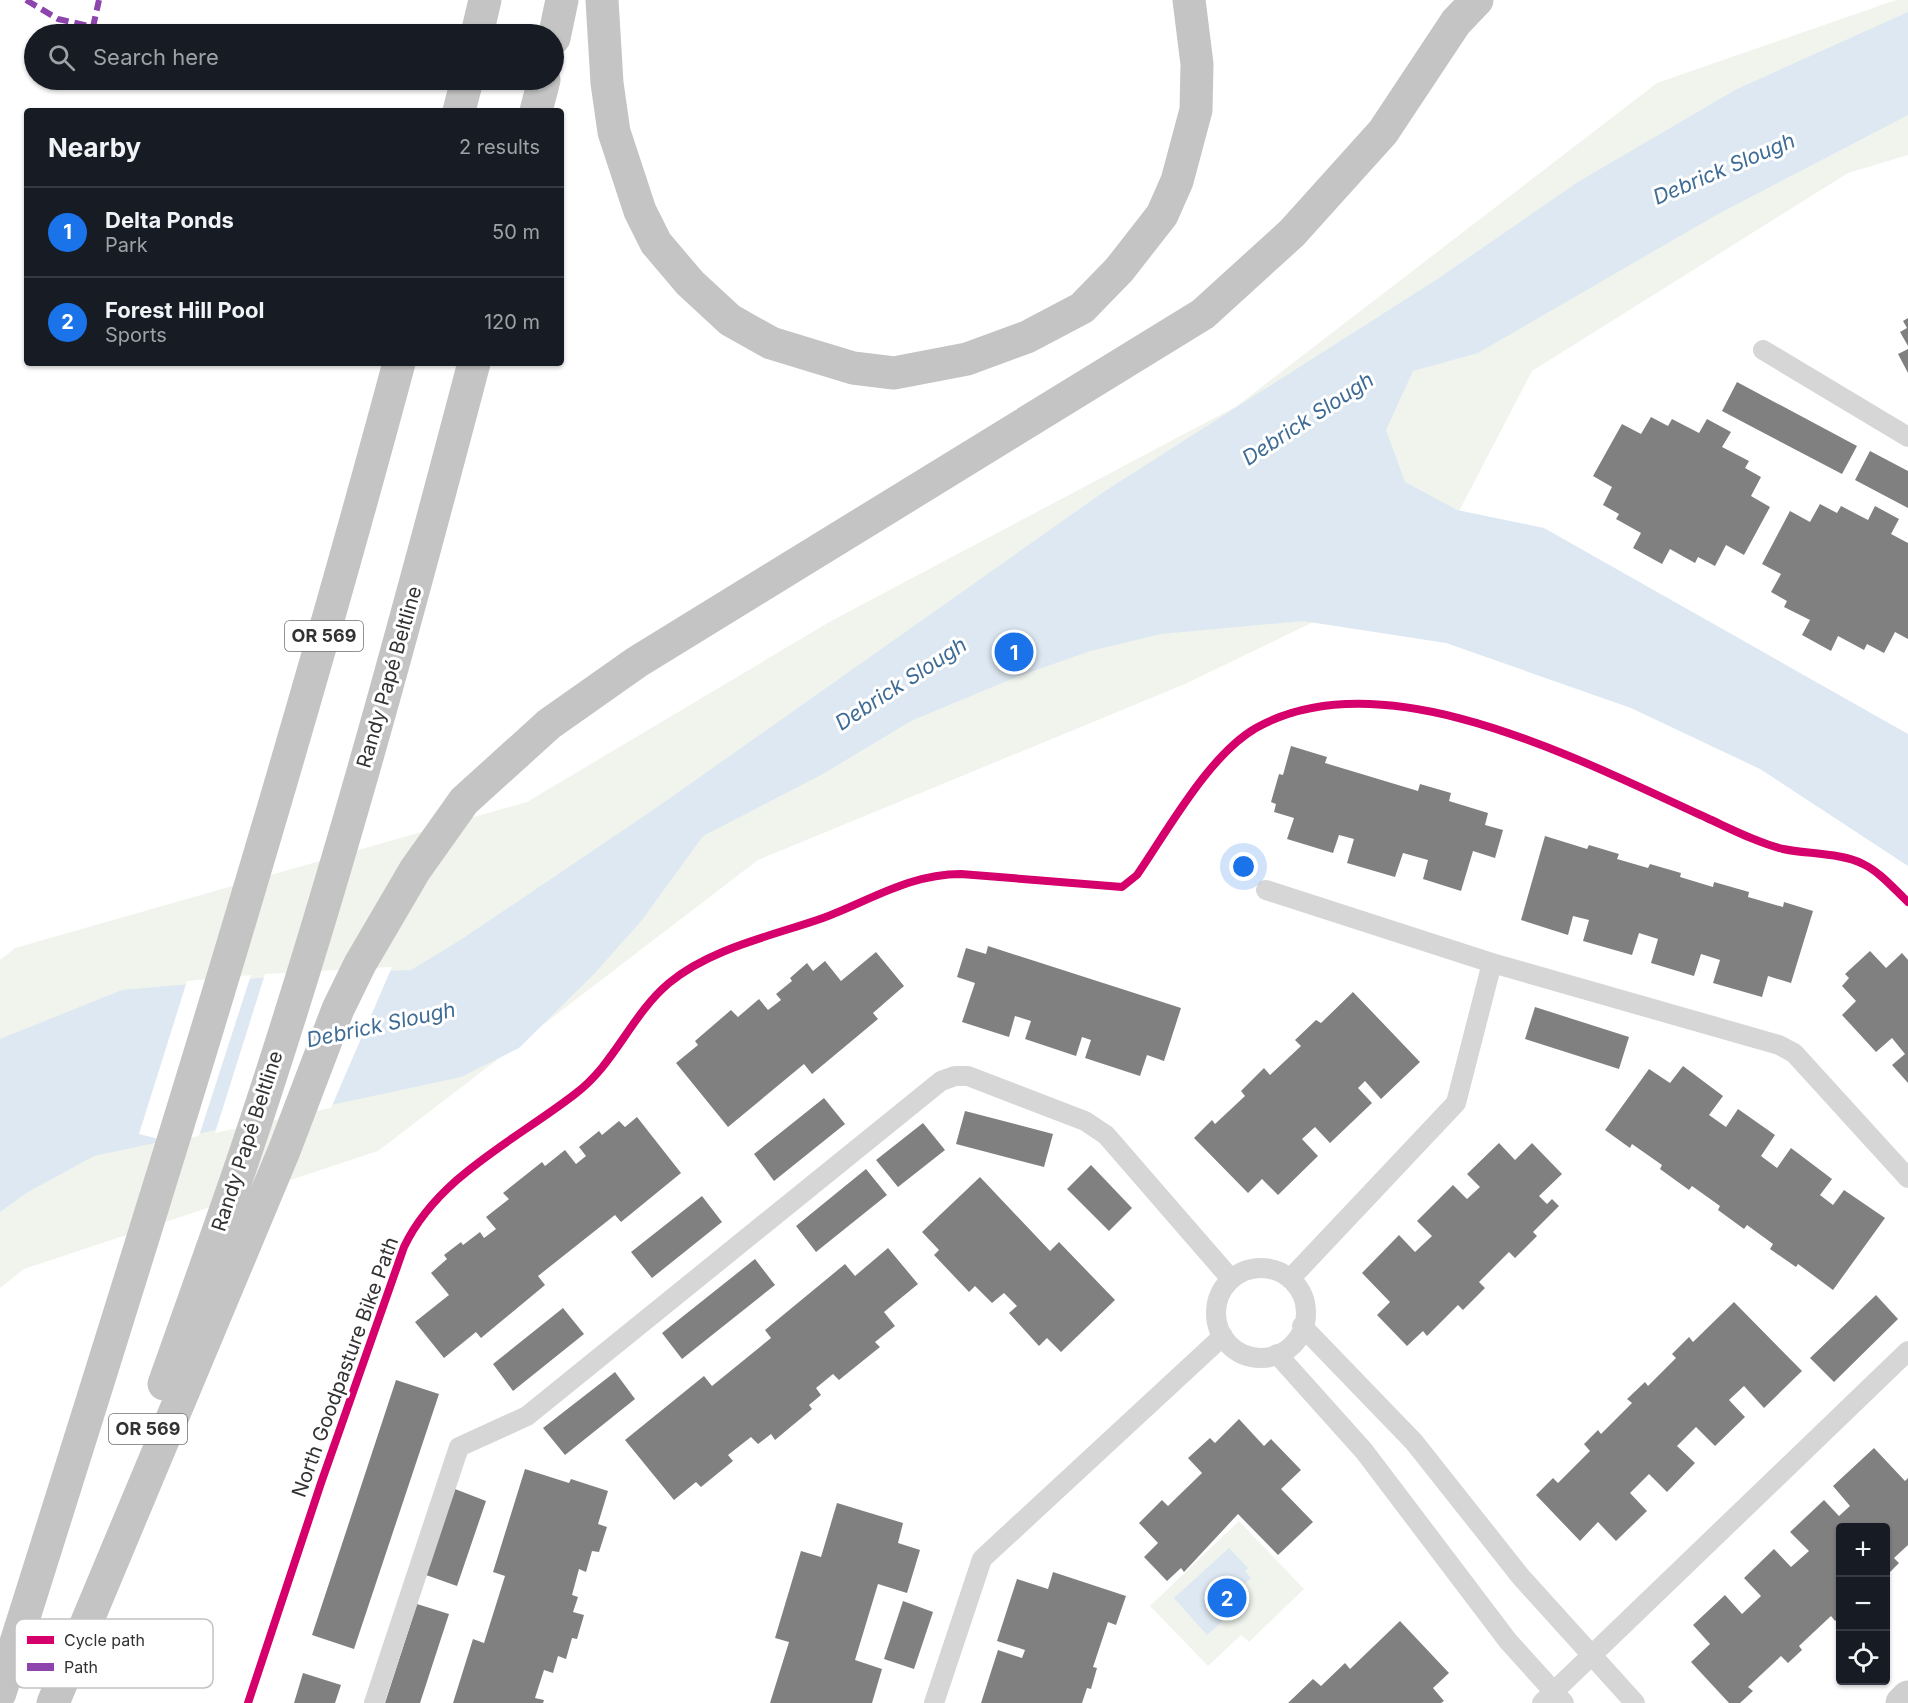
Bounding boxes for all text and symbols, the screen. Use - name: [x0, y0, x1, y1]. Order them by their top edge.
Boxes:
- search box: [24, 24, 564, 90]
- icon: search: [45, 41, 78, 74]
- text: Search here: [93, 44, 219, 70]
- water label: Debrick Slough: [1649, 127, 1799, 210]
- text: Nearby: [48, 132, 141, 163]
- text: 2 results: [459, 135, 540, 159]
- text: Delta Ponds: [105, 207, 234, 233]
- text: 1: [63, 220, 72, 244]
- text: 50 m: [492, 220, 540, 244]
- text: Park: [105, 233, 148, 257]
- text: Forest Hill Pool: [105, 297, 264, 323]
- text: 2: [61, 310, 74, 334]
- text: 120 m: [484, 310, 540, 334]
- text: Sports: [105, 323, 167, 347]
- water label: Debrick Slough: [1237, 367, 1378, 470]
- street label: Randy Papé Beltline: [352, 583, 426, 771]
- road number: OR 569: [285, 621, 363, 651]
- pin: 1: [994, 630, 1034, 674]
- water label: Debrick Slough: [830, 632, 971, 735]
- your location: [1229, 852, 1258, 881]
- water label: Debrick Slough: [304, 997, 458, 1053]
- street label: Randy Papé Beltline: [207, 1048, 287, 1234]
- street label: North Goodpasture Bike Path: [287, 1234, 403, 1500]
- road number: OR 569: [109, 1414, 187, 1444]
- map controls: [1836, 1523, 1890, 1685]
- button: +: [1836, 1523, 1890, 1577]
- pin: 2: [1208, 1576, 1246, 1620]
- button: −: [1836, 1577, 1890, 1631]
- legend: [15, 1619, 213, 1688]
- text: Cycle path: [64, 1630, 145, 1650]
- button: locate: [1836, 1631, 1890, 1685]
- text: Path: [64, 1657, 98, 1677]

